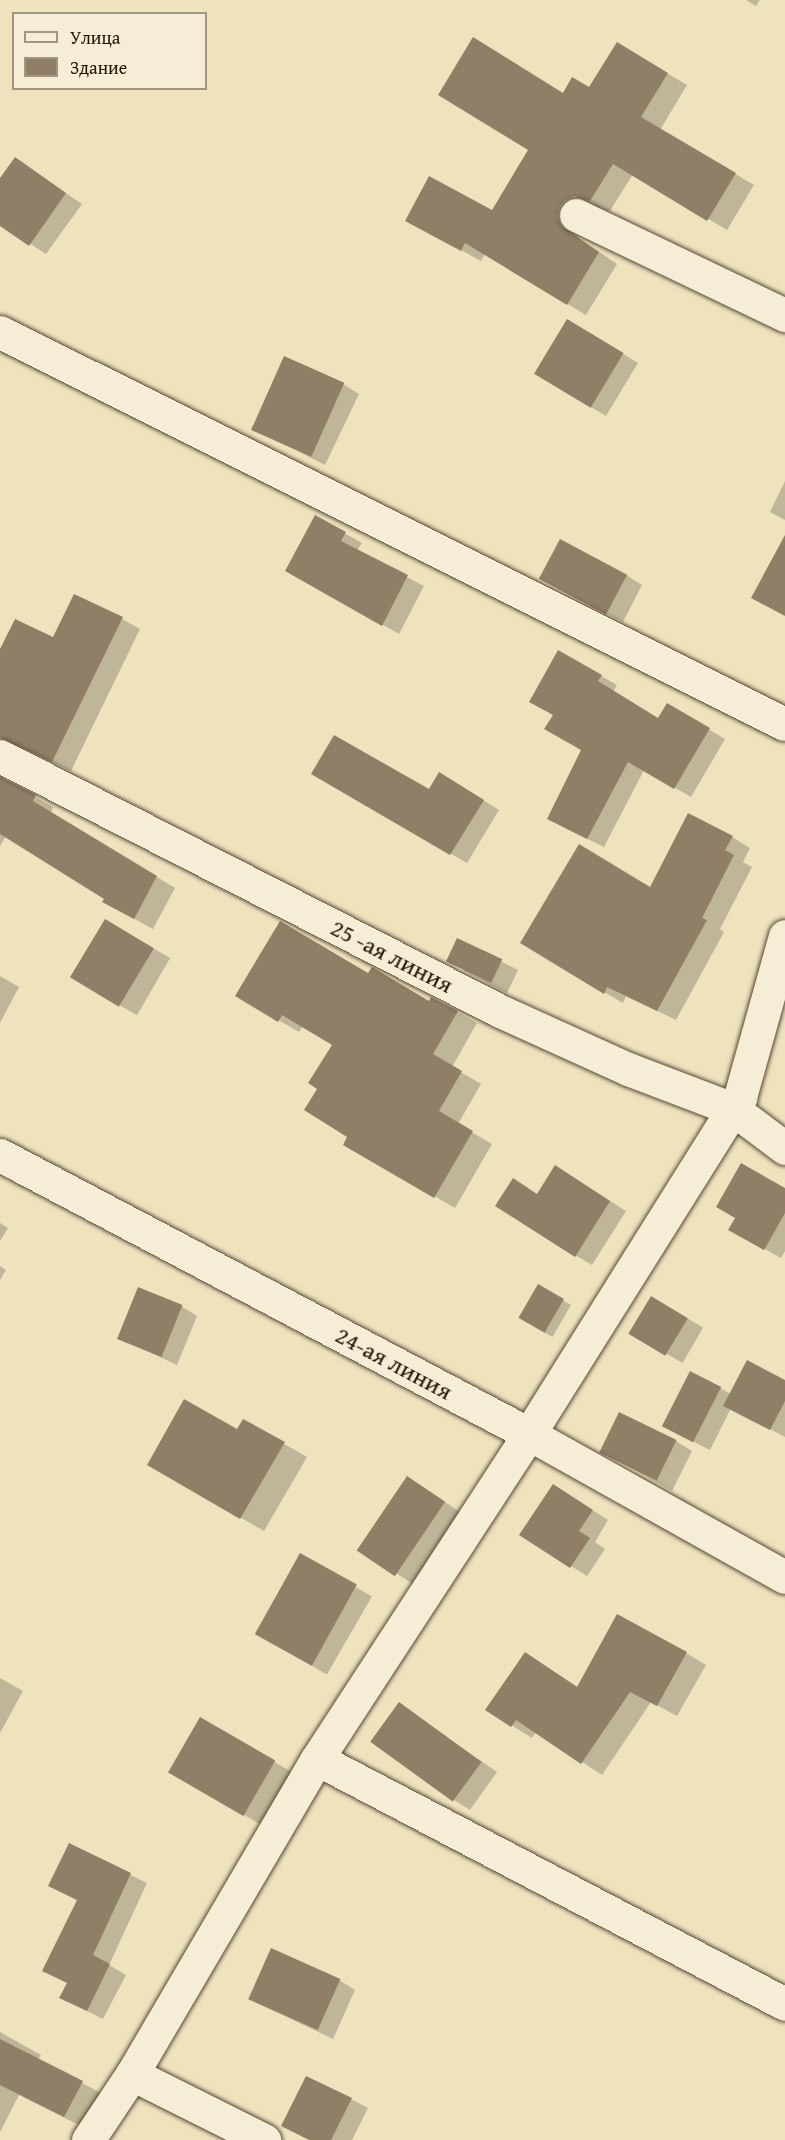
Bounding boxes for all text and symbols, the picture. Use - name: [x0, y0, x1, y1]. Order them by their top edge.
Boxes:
- legend: [12, 12, 207, 90]
- text: Улица: [70, 24, 120, 51]
- text: Здание: [70, 54, 127, 81]
- street label: 25 -ая линия: [326, 913, 458, 999]
- street label: 24-ая линия: [331, 1320, 457, 1406]

